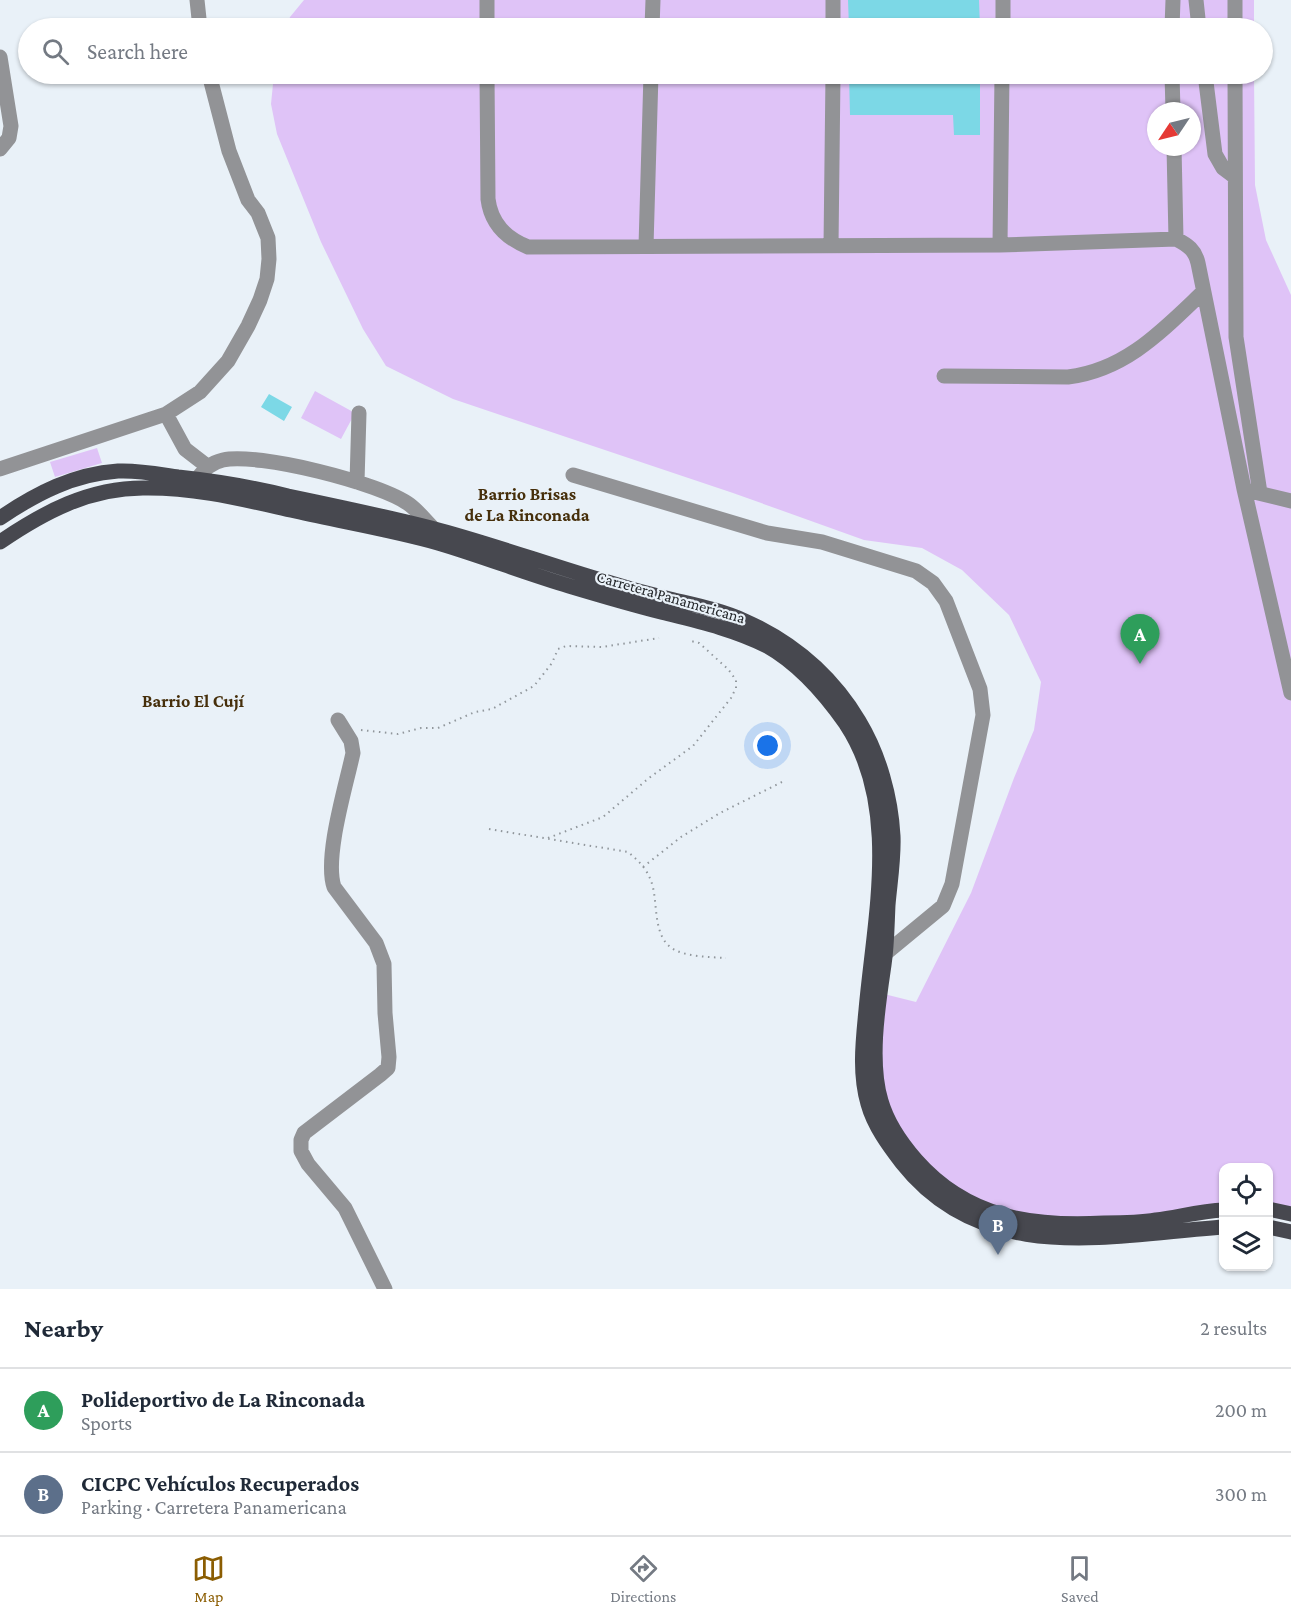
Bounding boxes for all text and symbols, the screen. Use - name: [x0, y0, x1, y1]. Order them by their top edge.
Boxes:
- search box: [18, 18, 1273, 84]
- icon: search: [39, 35, 72, 68]
- text: Search here: [87, 39, 188, 64]
- north arrow: [1147, 102, 1201, 156]
- district label: Barrio Brisas de La Rinconada: [464, 484, 590, 525]
- street label: Carretera Panamericana: [595, 568, 748, 627]
- pin: A: [1120, 614, 1160, 664]
- district label: Barrio El Cují: [142, 691, 245, 712]
- your location: [753, 731, 782, 760]
- map controls: [1219, 1163, 1273, 1271]
- button: locate: [1219, 1163, 1273, 1217]
- pin: B: [978, 1206, 1018, 1255]
- button: layers: [1219, 1217, 1273, 1271]
- text: Nearby: [24, 1314, 103, 1343]
- text: 2 results: [1200, 1317, 1267, 1339]
- text: Polideportivo de La Rinconada: [81, 1387, 365, 1412]
- text: A: [38, 1399, 49, 1421]
- text: 200 m: [1215, 1399, 1267, 1421]
- text: Sports: [81, 1412, 132, 1434]
- text: CICPC Vehículos Recuperados: [81, 1471, 359, 1496]
- text: B: [38, 1483, 49, 1505]
- text: 300 m: [1215, 1483, 1267, 1505]
- text: Parking · Carretera Panamericana: [81, 1496, 347, 1518]
- tab: Map: [192, 1552, 225, 1605]
- tab: Directions: [610, 1552, 676, 1605]
- tab: Saved: [1061, 1552, 1099, 1605]

